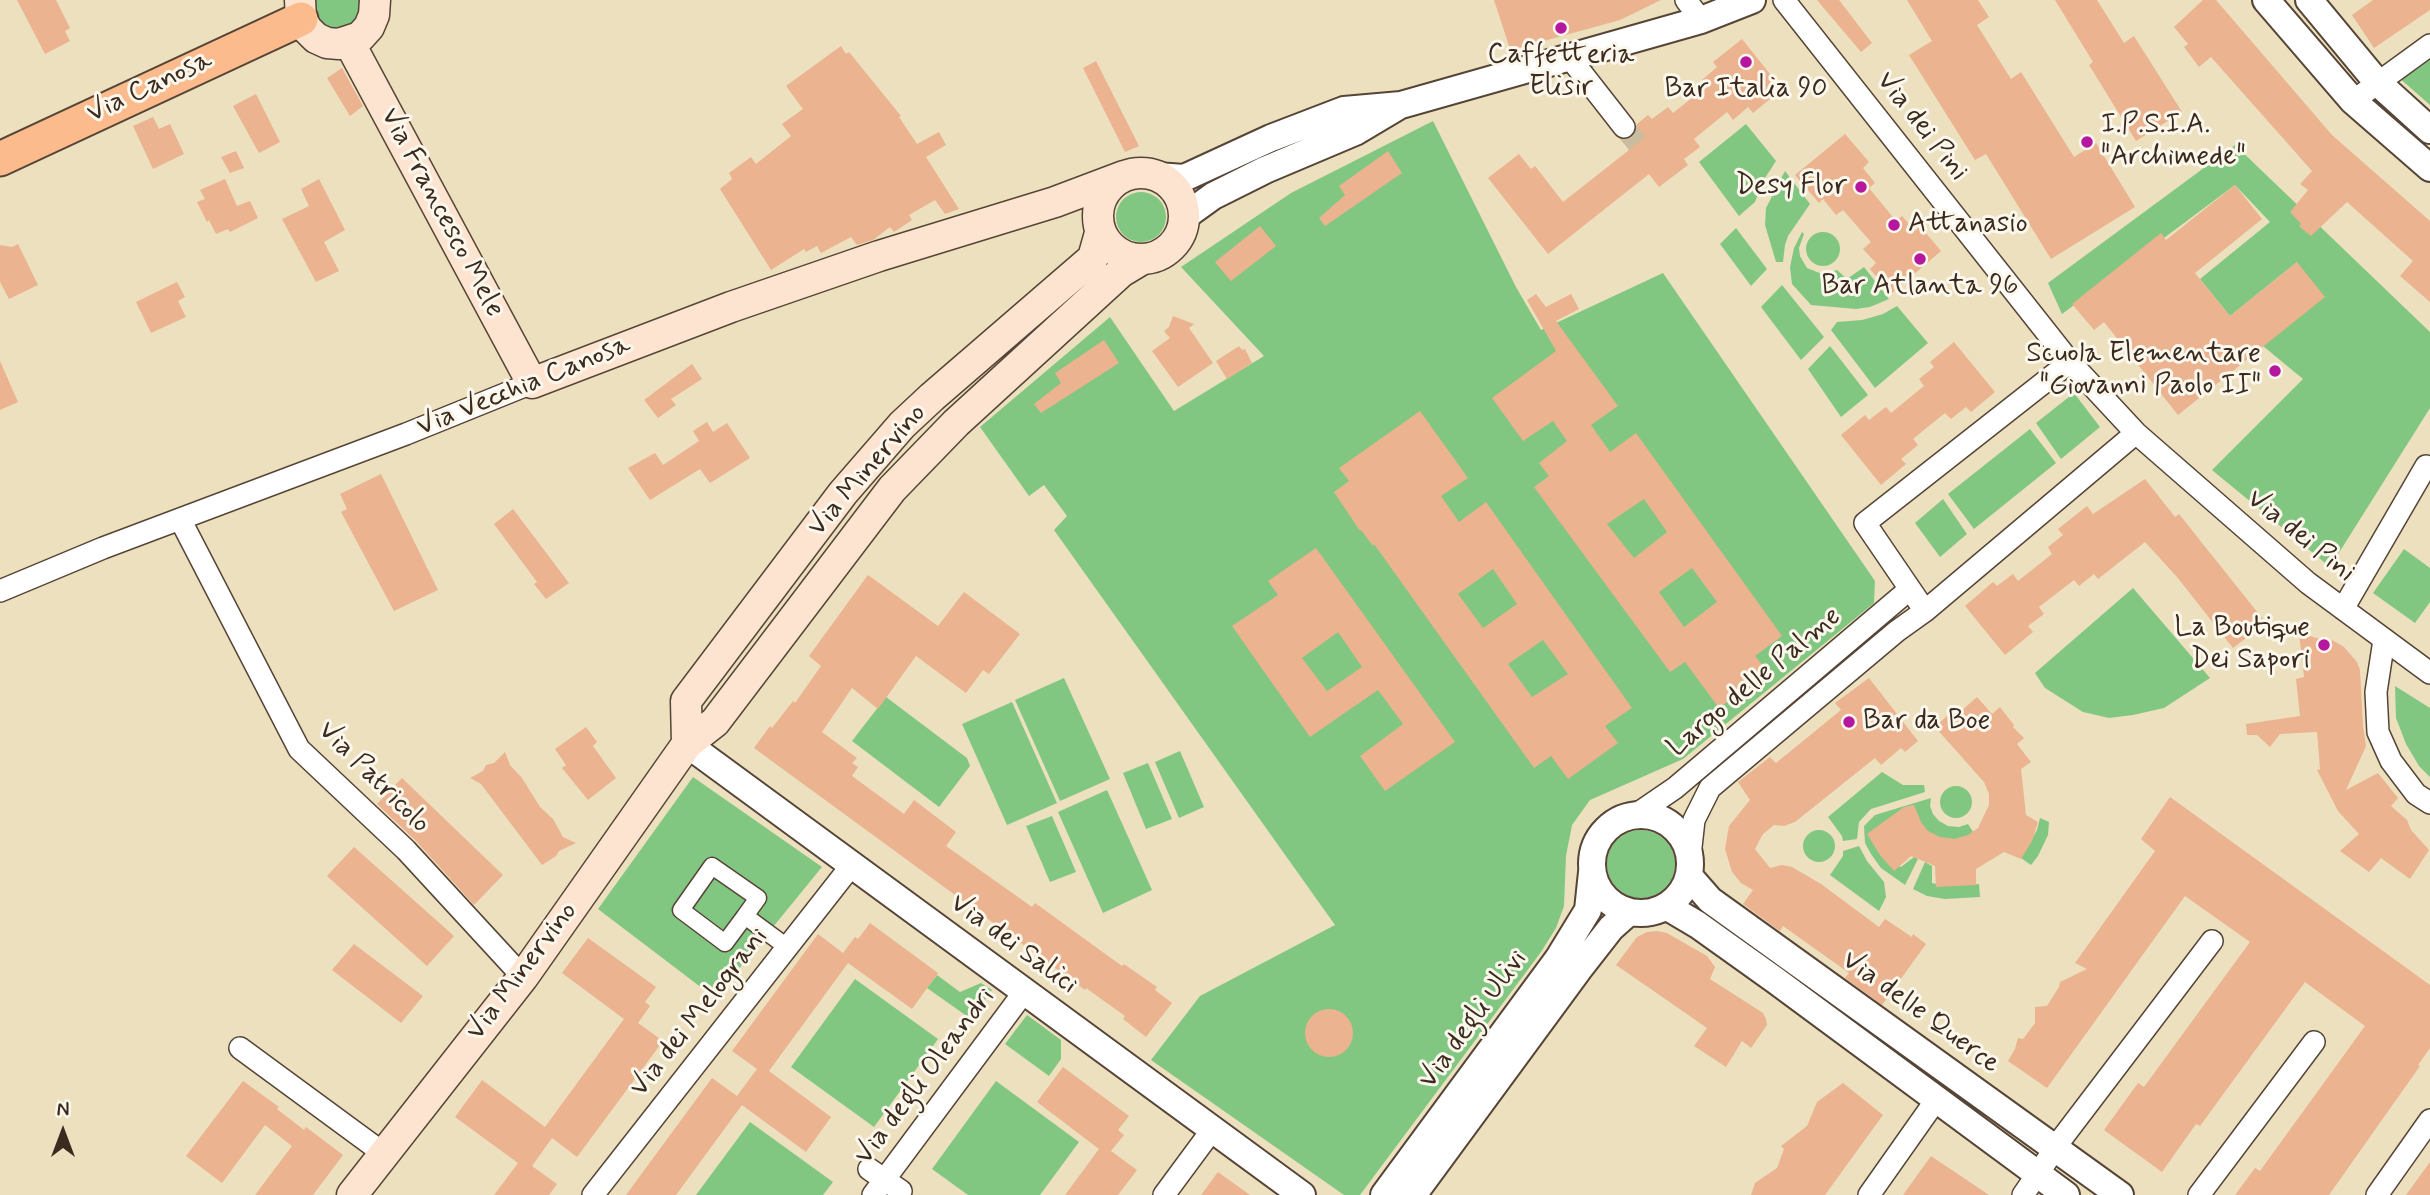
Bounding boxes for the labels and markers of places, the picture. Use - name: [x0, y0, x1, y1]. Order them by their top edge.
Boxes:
- marker: Caffetteria Elisir: [1553, 20, 1569, 36]
- place label: Caffetteria Elisir: [1488, 39, 1634, 105]
- marker: Bar Italia 90: [1738, 54, 1754, 70]
- place label: Bar Italia 90: [1665, 73, 1827, 107]
- place label: I.P.S.I.A. "Archimede": [2101, 109, 2246, 175]
- marker: I.P.S.I.A. "Archimede": [2079, 134, 2095, 150]
- place label: Desy Flor: [1736, 170, 1847, 204]
- marker: Desy Flor: [1853, 179, 1869, 195]
- place label: Attanasio: [1908, 208, 2028, 242]
- marker: Attanasio: [1886, 217, 1902, 233]
- marker: Bar Atlanta 96: [1912, 251, 1928, 267]
- place label: Bar Atlanta 96: [1821, 270, 2019, 304]
- place label: Scuola Elementare "Giovanni Paolo II": [2026, 338, 2261, 404]
- marker: Scuola Elementare "Giovanni Paolo II": [2267, 363, 2283, 379]
- place label: La Boutique Dei Sapori: [2175, 612, 2310, 678]
- marker: La Boutique Dei Sapori: [2316, 637, 2332, 653]
- place label: Bar da Boe: [1863, 705, 1990, 739]
- marker: Bar da Boe: [1841, 714, 1857, 730]

